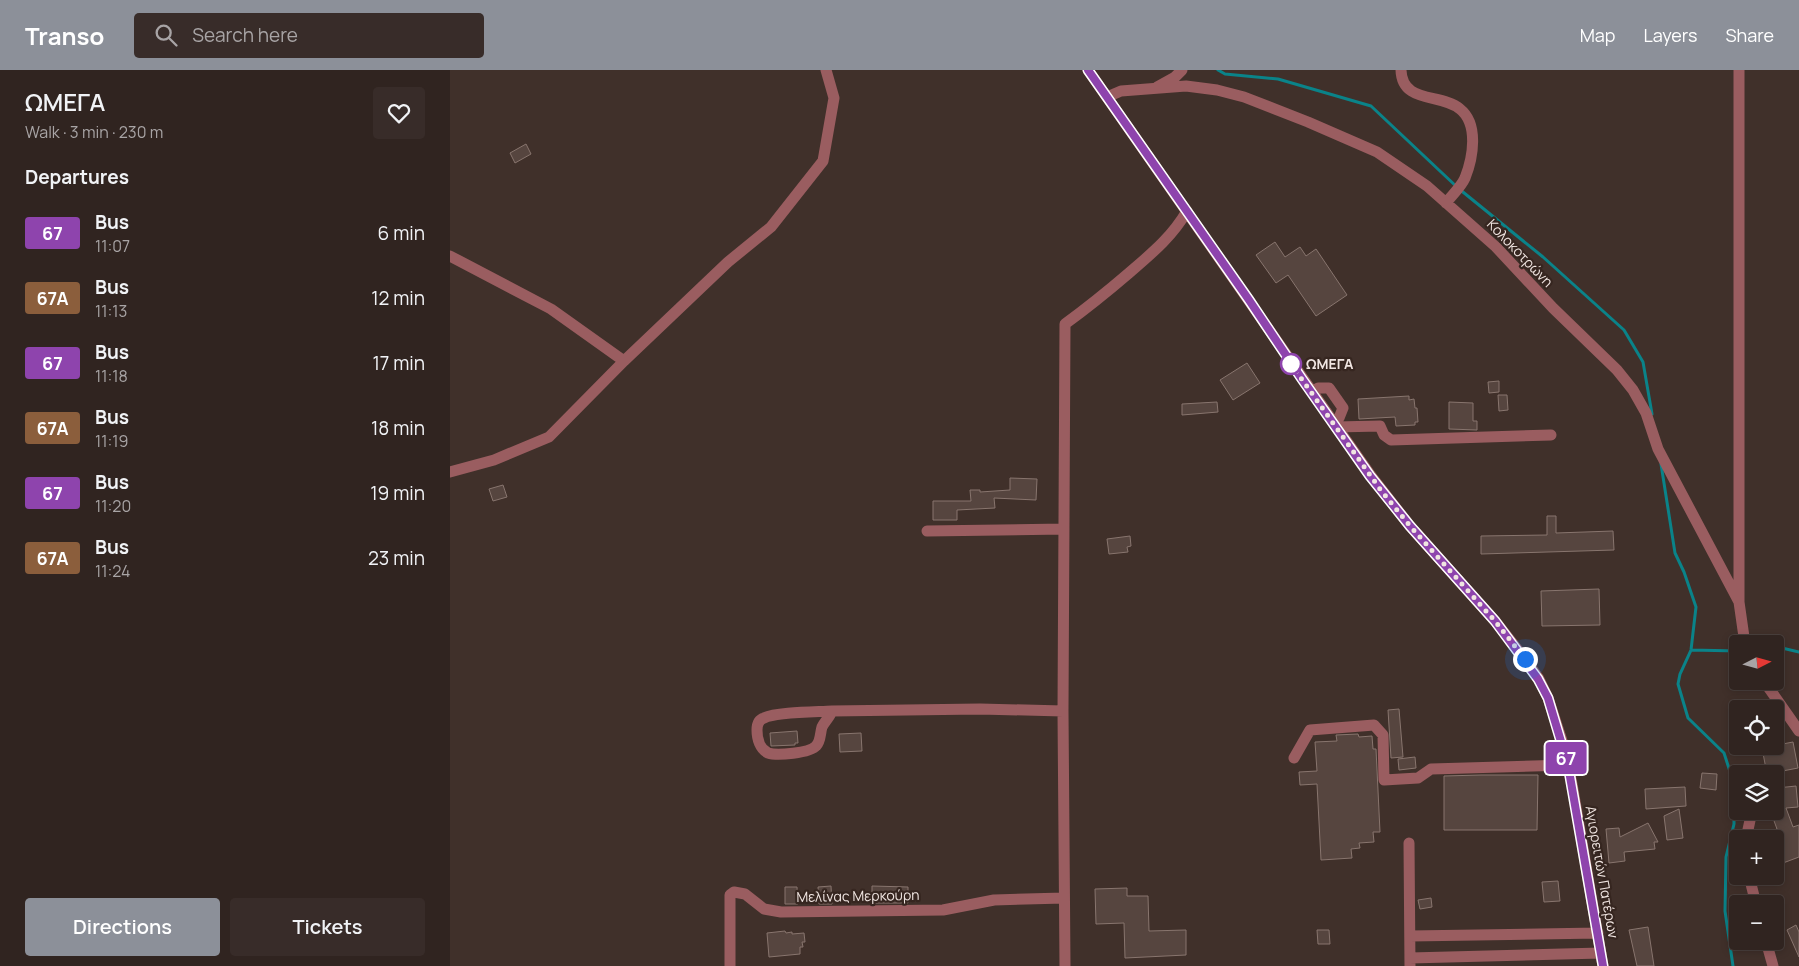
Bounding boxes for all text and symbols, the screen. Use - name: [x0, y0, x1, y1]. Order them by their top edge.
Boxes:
- search box: [134, 13, 484, 58]
- text: Transo: [25, 19, 104, 52]
- icon: search: [152, 21, 180, 49]
- text: Search here: [192, 22, 298, 48]
- text: Map: [1580, 23, 1615, 47]
- text: Layers: [1643, 23, 1697, 47]
- text: Share: [1725, 23, 1774, 47]
- text: ΩΜΕΓΑ: [25, 85, 105, 118]
- button: heart: [373, 87, 425, 139]
- text: Walk · 3 min · 230 m: [25, 121, 163, 143]
- text: Departures: [25, 164, 129, 190]
- text: Bus: [95, 209, 129, 235]
- street label: Κολοκοτρώνη: [1483, 215, 1558, 291]
- text: 6 min: [378, 220, 425, 246]
- text: 67: [42, 221, 63, 245]
- text: 11:07: [95, 235, 130, 257]
- text: Bus: [95, 274, 129, 300]
- text: 12 min: [371, 285, 425, 311]
- text: 67Α: [36, 286, 69, 310]
- text: 11:13: [95, 300, 127, 322]
- text: Bus: [95, 339, 129, 365]
- text: 17 min: [372, 350, 425, 376]
- text: 67: [42, 351, 63, 375]
- marker: ΩΜΕΓΑ: [1280, 353, 1302, 375]
- place label: ΩΜΕΓΑ: [1306, 354, 1354, 373]
- text: 11:18: [95, 365, 128, 387]
- text: Bus: [95, 404, 129, 430]
- text: 18 min: [371, 415, 425, 441]
- text: 67Α: [36, 416, 69, 440]
- text: 11:19: [95, 430, 128, 452]
- text: Bus: [95, 469, 129, 495]
- text: 19 min: [370, 480, 425, 506]
- text: 67: [42, 481, 63, 505]
- text: 11:20: [95, 495, 131, 517]
- text: Bus: [95, 534, 129, 560]
- text: 23 min: [368, 545, 425, 571]
- text: 67Α: [36, 546, 69, 570]
- text: 11:24: [95, 560, 131, 582]
- north arrow: [1729, 635, 1784, 690]
- map controls: [1729, 635, 1784, 950]
- your location: [1513, 647, 1538, 672]
- button: locate: [1729, 700, 1784, 755]
- line badge: 67: [1544, 742, 1588, 774]
- text: 67: [1556, 746, 1576, 770]
- button: layers: [1729, 765, 1784, 820]
- street label: Αγιορειτών Πατέρων: [1581, 804, 1623, 940]
- button: +: [1729, 830, 1784, 885]
- street label: Μελίνας Μερκούρη: [796, 885, 920, 906]
- button: −: [1729, 895, 1784, 950]
- button: Directions: [25, 898, 220, 956]
- button: Tickets: [230, 898, 425, 956]

